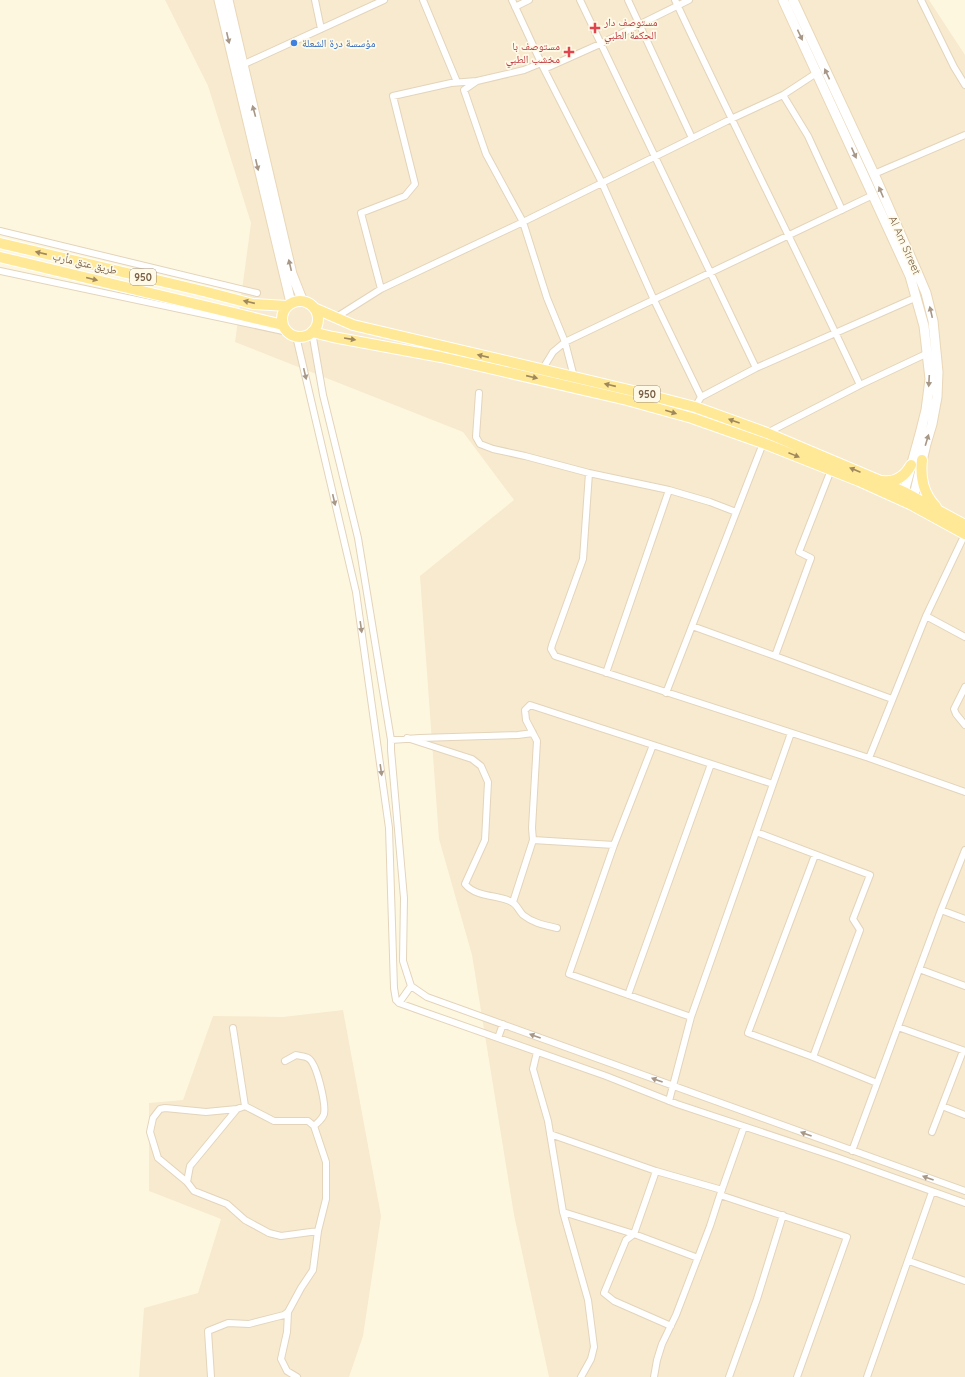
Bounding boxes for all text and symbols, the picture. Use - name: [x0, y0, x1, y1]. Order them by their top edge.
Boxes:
- place label: مستوصف دار الحكمة الطبي: [603, 15, 657, 44]
- marker: مستوصف دار الحكمة الطبي: [589, 22, 601, 34]
- one-way arrow: [797, 30, 803, 41]
- one-way arrow: [225, 32, 231, 44]
- place label: مؤسسة درة الشعلة: [302, 36, 375, 50]
- marker: مؤسسة درة الشعلة: [289, 38, 299, 48]
- place label: مستوصف با مخشب الطبي: [506, 39, 560, 68]
- marker: مستوصف با مخشب الطبي: [563, 46, 575, 58]
- one-way arrow: [824, 68, 830, 79]
- one-way arrow: [250, 105, 256, 117]
- one-way arrow: [851, 148, 857, 159]
- one-way arrow: [255, 158, 261, 171]
- one-way arrow: [878, 185, 884, 197]
- street label: Al Am Street: [886, 213, 924, 277]
- one-way arrow: [34, 249, 47, 255]
- street label: طريق عتق مأرب: [51, 249, 119, 277]
- one-way arrow: [287, 259, 293, 271]
- road number: 950: [130, 269, 156, 285]
- one-way arrow: [87, 276, 99, 282]
- one-way arrow: [242, 299, 255, 305]
- one-way arrow: [927, 306, 933, 318]
- one-way arrow: [344, 336, 356, 342]
- one-way arrow: [477, 352, 489, 358]
- one-way arrow: [302, 368, 308, 380]
- one-way arrow: [526, 375, 538, 381]
- one-way arrow: [926, 375, 932, 388]
- one-way arrow: [603, 382, 616, 388]
- road number: 950: [634, 386, 660, 402]
- one-way arrow: [666, 409, 678, 415]
- one-way arrow: [728, 418, 740, 424]
- one-way arrow: [924, 434, 930, 446]
- one-way arrow: [789, 453, 801, 459]
- one-way arrow: [849, 467, 860, 473]
- one-way arrow: [332, 494, 338, 507]
- one-way arrow: [358, 621, 364, 634]
- one-way arrow: [378, 764, 384, 776]
- one-way arrow: [529, 1032, 541, 1038]
- one-way arrow: [651, 1077, 663, 1083]
- one-way arrow: [800, 1131, 812, 1137]
- one-way arrow: [922, 1175, 934, 1181]

